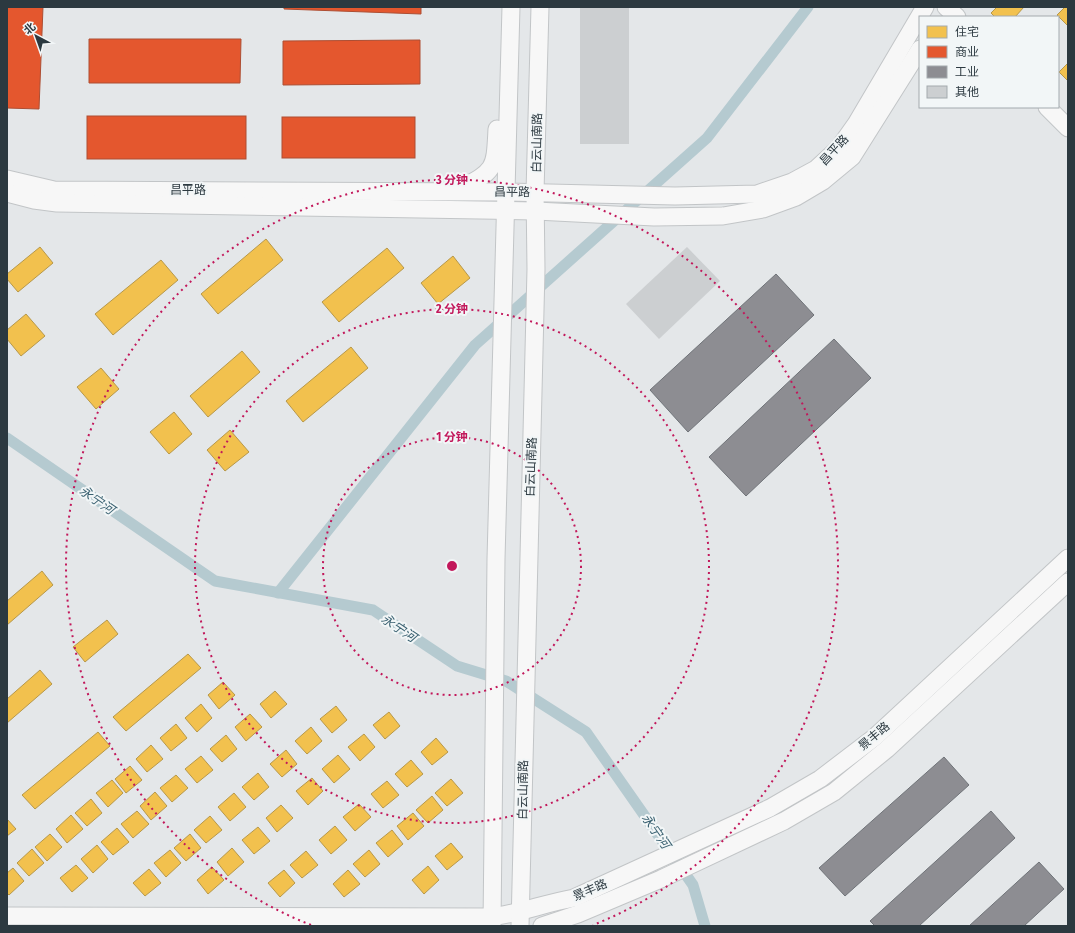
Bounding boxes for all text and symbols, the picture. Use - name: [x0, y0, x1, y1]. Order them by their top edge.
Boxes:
- north arrow: [16, 16, 56, 56]
- legend: [919, 16, 1059, 108]
- text: 北: [21, 20, 38, 37]
- text: 住宅: [955, 25, 979, 39]
- text: 商业: [955, 45, 979, 59]
- text: 工业: [955, 65, 979, 79]
- text: 其他: [955, 85, 979, 99]
- street label: 白云山南路: [529, 113, 545, 173]
- street label: 昌平路: [817, 132, 851, 168]
- text: 3 分钟: [435, 173, 468, 187]
- street label: 昌平路: [170, 183, 206, 197]
- street label: 昌平路: [494, 185, 530, 199]
- text: 2 分钟: [435, 302, 468, 316]
- text: 1 分钟: [436, 430, 468, 444]
- street label: 白云山南路: [523, 437, 539, 497]
- water label: 永宁河: [77, 483, 120, 519]
- centre of rings: [445, 559, 459, 573]
- water label: 永宁河: [379, 611, 422, 647]
- street label: 景丰路: [856, 719, 892, 753]
- street label: 白云山南路: [515, 760, 531, 820]
- water label: 永宁河: [639, 811, 675, 854]
- street label: 景丰路: [571, 877, 609, 903]

